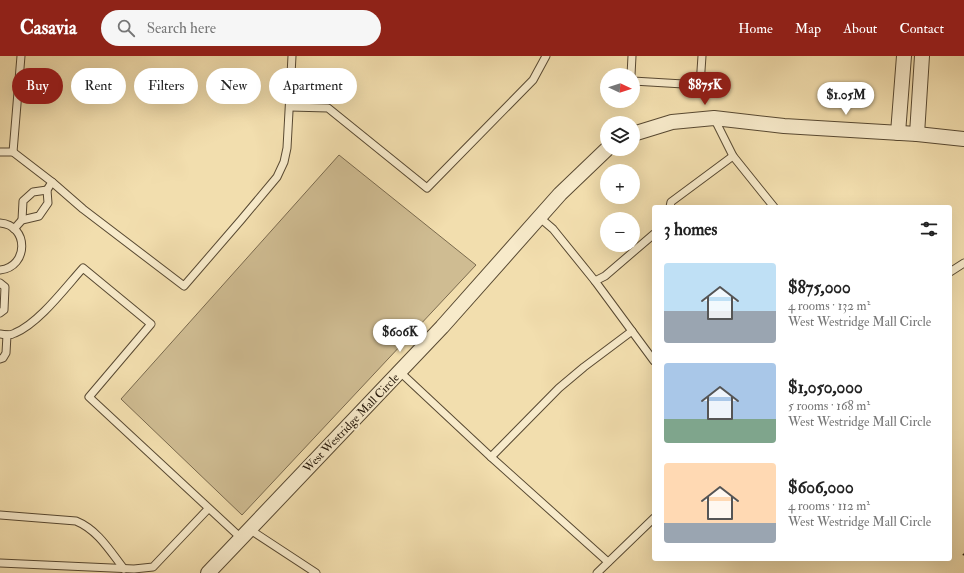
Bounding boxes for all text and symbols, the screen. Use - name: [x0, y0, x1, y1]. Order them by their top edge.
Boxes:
- search box: [101, 10, 381, 46]
- text: Casavia: [20, 16, 77, 40]
- icon: search: [115, 17, 137, 39]
- text: Search here: [147, 19, 216, 38]
- text: Home: [738, 20, 773, 37]
- text: Map: [795, 20, 821, 37]
- text: About: [843, 20, 877, 37]
- text: Contact: [899, 20, 944, 37]
- chip: Buy: [12, 68, 63, 104]
- chip: Rent: [71, 68, 126, 104]
- chip: Filters: [134, 68, 198, 104]
- chip: New: [206, 68, 261, 104]
- chip: Apartment: [269, 68, 357, 104]
- north arrow: [600, 68, 640, 108]
- map controls: [600, 68, 640, 252]
- pin: $875K: [677, 72, 733, 106]
- text: $875K: [688, 77, 722, 93]
- pin: $1.05M: [813, 82, 879, 116]
- text: $1.05M: [826, 87, 866, 103]
- button: layers: [600, 116, 640, 156]
- button: +: [600, 164, 640, 204]
- button: −: [600, 212, 640, 252]
- icon: filters: [918, 218, 940, 240]
- text: 3 homes: [664, 219, 717, 240]
- text: $875,000: [788, 277, 851, 298]
- icon: home: [696, 279, 744, 327]
- text: 4 rooms · 132 m²: [788, 298, 870, 314]
- text: West Westridge Mall Circle: [788, 314, 931, 330]
- pin: $606K: [372, 319, 428, 353]
- text: $606K: [382, 324, 418, 340]
- street label: West Westridge Mall Circle: [299, 371, 403, 477]
- text: $1,050,000: [788, 377, 863, 398]
- icon: home: [696, 379, 744, 427]
- text: 5 rooms · 168 m²: [788, 398, 870, 414]
- text: West Westridge Mall Circle: [788, 414, 931, 430]
- text: $606,000: [788, 477, 854, 498]
- icon: home: [696, 479, 744, 527]
- text: 4 rooms · 112 m²: [788, 498, 870, 514]
- text: West Westridge Mall Circle: [788, 514, 931, 530]

